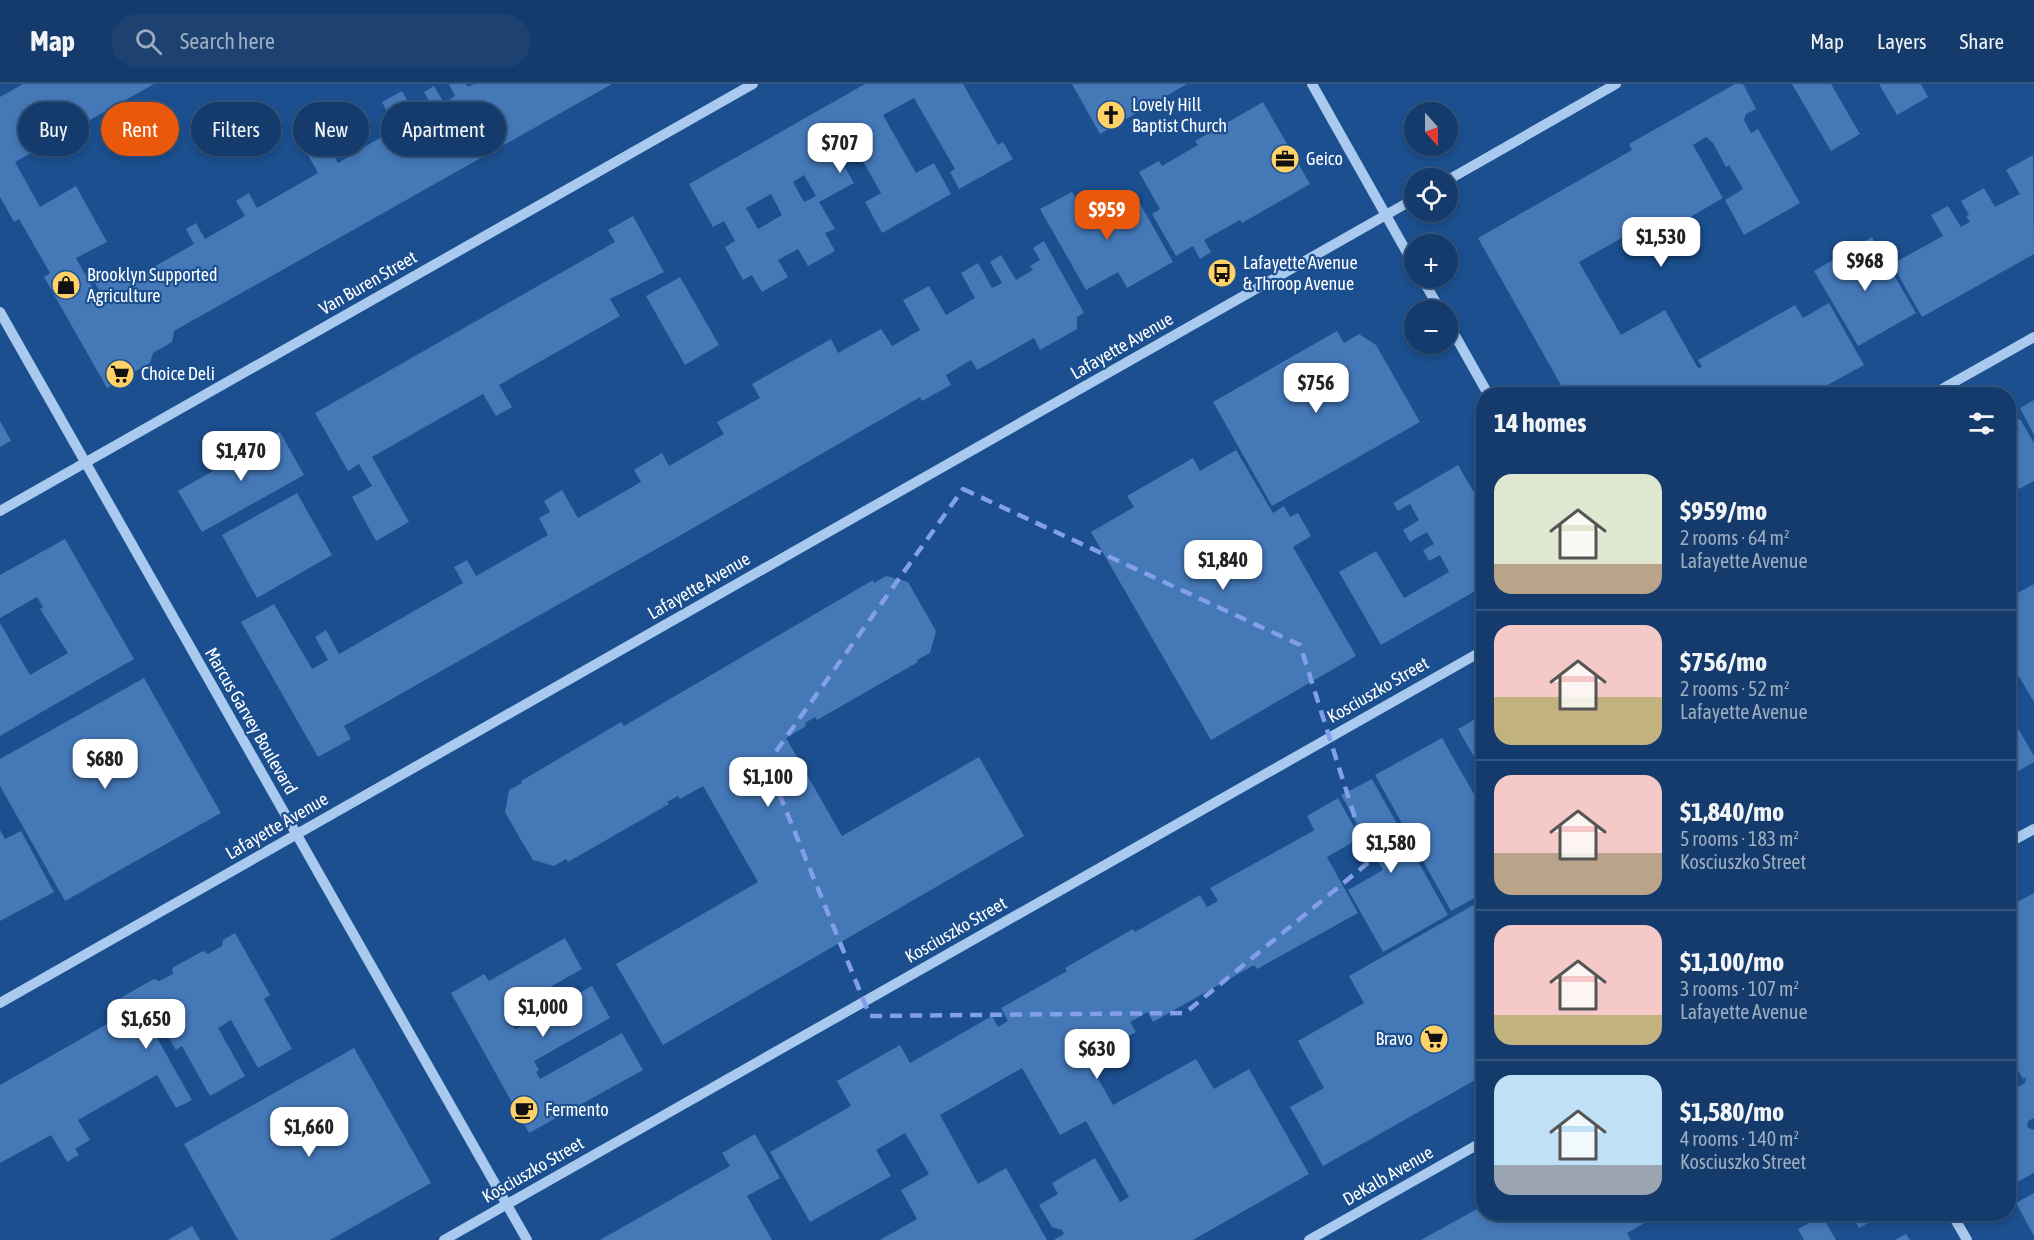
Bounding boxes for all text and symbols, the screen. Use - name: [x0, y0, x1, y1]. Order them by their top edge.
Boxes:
- search box: [111, 14, 531, 68]
- text: Map: [30, 25, 75, 57]
- icon: search: [132, 25, 165, 58]
- text: Search here: [180, 28, 275, 54]
- text: Map: [1810, 29, 1844, 53]
- text: Layers: [1877, 29, 1927, 53]
- text: Share: [1960, 29, 2004, 53]
- place label: Lovely Hill Baptist Church: [1132, 94, 1227, 136]
- church icon: Lovely Hill Baptist Church: [1095, 99, 1127, 131]
- chip: Buy: [18, 102, 89, 156]
- chip: Rent: [101, 102, 179, 156]
- chip: Filters: [191, 102, 281, 156]
- chip: New: [293, 102, 369, 156]
- chip: Apartment: [381, 102, 506, 156]
- north arrow: [1404, 102, 1458, 156]
- map controls: [1404, 102, 1458, 354]
- pin: $707: [804, 123, 876, 174]
- text: $707: [822, 131, 858, 154]
- office icon: Geico: [1269, 143, 1301, 175]
- place label: Geico: [1306, 148, 1343, 169]
- button: locate: [1404, 168, 1458, 222]
- pin: $959: [1071, 190, 1143, 241]
- text: $959: [1089, 198, 1125, 221]
- pin: $1,530: [1612, 217, 1710, 268]
- text: $1,530: [1636, 225, 1686, 248]
- button: +: [1404, 234, 1458, 288]
- pin: $968: [1829, 241, 1901, 292]
- street label: Van Buren Street: [315, 246, 420, 319]
- text: $968: [1847, 249, 1883, 272]
- place label: Lafayette Avenue & Throop Avenue: [1243, 252, 1358, 294]
- bus stop icon: Lafayette Avenue & Throop Avenue: [1206, 257, 1238, 289]
- place label: Brooklyn Supported Agriculture: [87, 264, 217, 306]
- shop icon: Brooklyn Supported Agriculture: [50, 269, 82, 301]
- button: −: [1404, 300, 1458, 354]
- street label: Lafayette Avenue: [1067, 308, 1177, 383]
- supermarket icon: Choice Deli: [104, 358, 136, 390]
- place label: Choice Deli: [141, 363, 215, 384]
- pin: $756: [1280, 363, 1352, 414]
- text: $756: [1298, 371, 1334, 394]
- icon: filters: [1965, 407, 1998, 440]
- text: 14 homes: [1494, 408, 1587, 438]
- pin: $1,470: [192, 431, 290, 482]
- text: $1,470: [216, 439, 266, 462]
- text: $959/mo: [1680, 496, 1767, 526]
- icon: home: [1542, 498, 1614, 570]
- text: 2 rooms · 64 m²: [1680, 526, 1790, 549]
- pin: $1,840: [1174, 540, 1272, 591]
- street label: Lafayette Avenue: [644, 548, 754, 623]
- text: $1,840: [1198, 548, 1248, 571]
- text: Lafayette Avenue: [1680, 549, 1807, 572]
- street label: Marcus Garvey Boulevard: [201, 644, 302, 798]
- text: $756/mo: [1680, 647, 1767, 677]
- icon: home: [1542, 649, 1614, 721]
- street label: Kosciuszko Street: [1323, 652, 1432, 727]
- text: 2 rooms · 52 m²: [1680, 677, 1790, 700]
- text: Lafayette Avenue: [1680, 700, 1807, 723]
- pin: $680: [69, 739, 141, 790]
- text: $680: [87, 747, 123, 770]
- pin: $1,100: [719, 757, 817, 808]
- text: $1,100: [743, 765, 793, 788]
- street label: Lafayette Avenue: [222, 788, 332, 863]
- text: $1,840/mo: [1680, 797, 1784, 827]
- icon: home: [1542, 799, 1614, 871]
- pin: $1,580: [1342, 823, 1440, 874]
- text: 5 rooms · 183 m²: [1680, 827, 1799, 850]
- text: $1,580: [1366, 831, 1416, 854]
- text: Kosciuszko Street: [1680, 850, 1806, 873]
- street label: Kosciuszko Street: [901, 892, 1010, 967]
- text: $1,100/mo: [1680, 947, 1784, 977]
- icon: home: [1542, 949, 1614, 1021]
- text: 3 rooms · 107 m²: [1680, 977, 1799, 1000]
- pin: $1,000: [494, 987, 592, 1038]
- text: $1,000: [518, 995, 568, 1018]
- pin: $1,650: [97, 999, 195, 1050]
- text: Lafayette Avenue: [1680, 1000, 1807, 1023]
- text: $1,650: [121, 1007, 171, 1030]
- supermarket icon: Bravo: [1418, 1023, 1450, 1055]
- place label: Bravo: [1375, 1028, 1413, 1049]
- pin: $630: [1061, 1029, 1133, 1080]
- text: $630: [1079, 1037, 1115, 1060]
- cafe icon: Fermento: [508, 1094, 540, 1126]
- text: $1,580/mo: [1680, 1097, 1784, 1127]
- place label: Fermento: [545, 1099, 609, 1120]
- icon: home: [1542, 1099, 1614, 1171]
- pin: $1,660: [260, 1107, 358, 1158]
- text: $1,660: [284, 1115, 334, 1138]
- text: 4 rooms · 140 m²: [1680, 1127, 1799, 1150]
- street label: Kosciuszko Street: [478, 1132, 587, 1207]
- street label: DeKalb Avenue: [1339, 1141, 1437, 1210]
- text: Kosciuszko Street: [1680, 1150, 1806, 1173]

